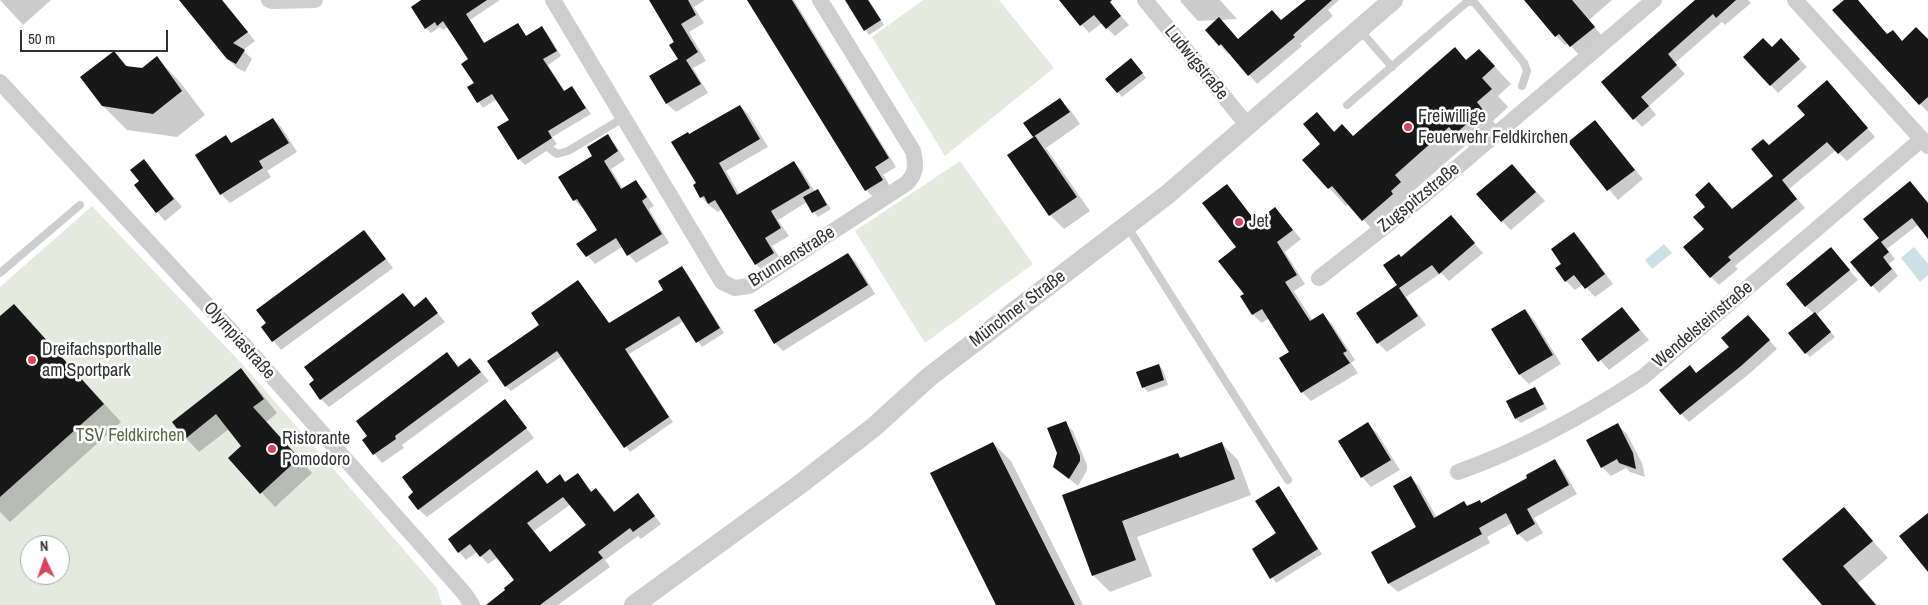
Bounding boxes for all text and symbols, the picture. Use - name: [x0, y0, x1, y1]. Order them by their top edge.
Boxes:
- scale bar: [22, 20, 170, 52]
- street label: Ludwigstraße: [1159, 21, 1233, 105]
- text: 50 m: [28, 28, 55, 49]
- place label: Freiwillige Feuerwehr Feldkirchen: [1418, 106, 1568, 148]
- marker: Freiwillige Feuerwehr Feldkirchen: [1402, 121, 1414, 133]
- street label: Zugspitzstraße: [1374, 159, 1464, 237]
- place label: Jet: [1249, 211, 1269, 233]
- marker: Jet: [1233, 216, 1245, 228]
- street label: Brunnenstraße: [745, 222, 839, 292]
- street label: Münchner Straße: [966, 266, 1070, 352]
- street label: Wendelsteinstraße: [1649, 277, 1757, 373]
- street label: Olympiastraße: [199, 298, 279, 384]
- place label: Dreifachsporthalle am Sportpark: [42, 339, 162, 382]
- marker: Dreifachsporthalle am Sportpark: [26, 354, 38, 366]
- park label: TSV Feldkirchen: [75, 425, 185, 447]
- place label: Ristorante Pomodoro: [282, 428, 350, 470]
- marker: Ristorante Pomodoro: [266, 443, 278, 455]
- north arrow: [20, 535, 70, 585]
- text: N: [40, 537, 49, 555]

